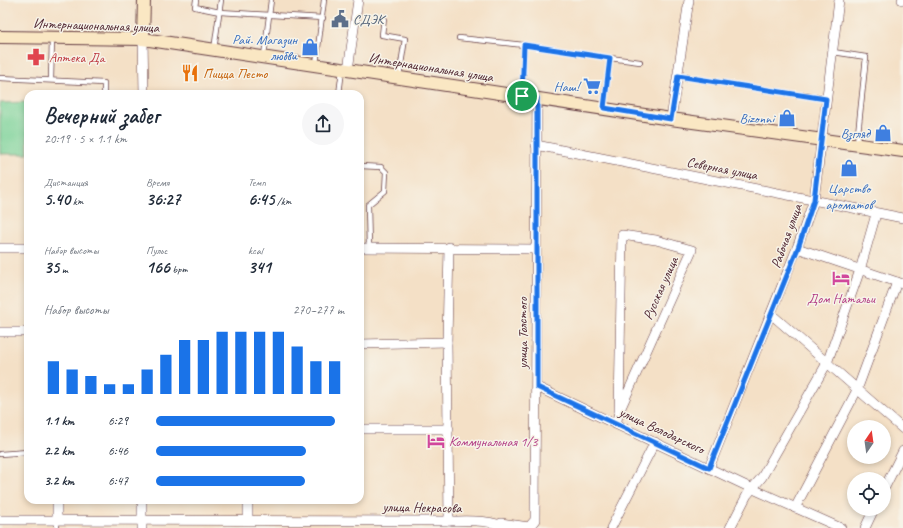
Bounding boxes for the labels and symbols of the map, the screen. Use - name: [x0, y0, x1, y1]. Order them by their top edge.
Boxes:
- public building icon: СДЭК: [330, 9, 350, 29]
- place label: СДЭК: [353, 11, 387, 28]
- street label: Интернациональная улица: [33, 15, 160, 36]
- place label: Рай. Магазин любви: [232, 31, 298, 64]
- shop icon: Рай. Магазин любви: [300, 37, 320, 57]
- pharmacy icon: Аптека Да: [26, 47, 46, 67]
- place label: Аптека Да: [49, 49, 106, 66]
- street label: Интернациональная улица: [367, 49, 495, 86]
- restaurant icon: Пицца Песто: [180, 63, 200, 83]
- place label: Пицца Песто: [203, 65, 268, 82]
- supermarket icon: Наш!: [582, 76, 602, 96]
- place label: Наш!: [554, 78, 582, 95]
- pin: [505, 79, 539, 113]
- shop icon: Bizonni: [777, 108, 797, 128]
- place label: Bizonni: [739, 110, 776, 127]
- shop icon: Взгляд: [873, 123, 893, 143]
- place label: Взгляд: [841, 125, 872, 142]
- street label: Северная улица: [685, 153, 760, 184]
- shop icon: Царство ароматов: [839, 158, 859, 178]
- place label: Царство ароматов: [825, 180, 876, 213]
- street label: Рабочая улица: [767, 201, 806, 270]
- street label: Русская улица: [639, 253, 682, 322]
- hotel icon: Дом Натальи: [831, 268, 851, 288]
- place label: Дом Натальи: [807, 290, 876, 307]
- street label: улица Толстого: [514, 296, 531, 370]
- street label: улица Володарского: [616, 403, 709, 458]
- north arrow: [847, 420, 891, 464]
- hotel icon: Коммунальная 1/3: [426, 431, 446, 451]
- place label: Коммунальная 1/3: [449, 433, 539, 450]
- street label: улица Некрасова: [381, 498, 463, 517]

